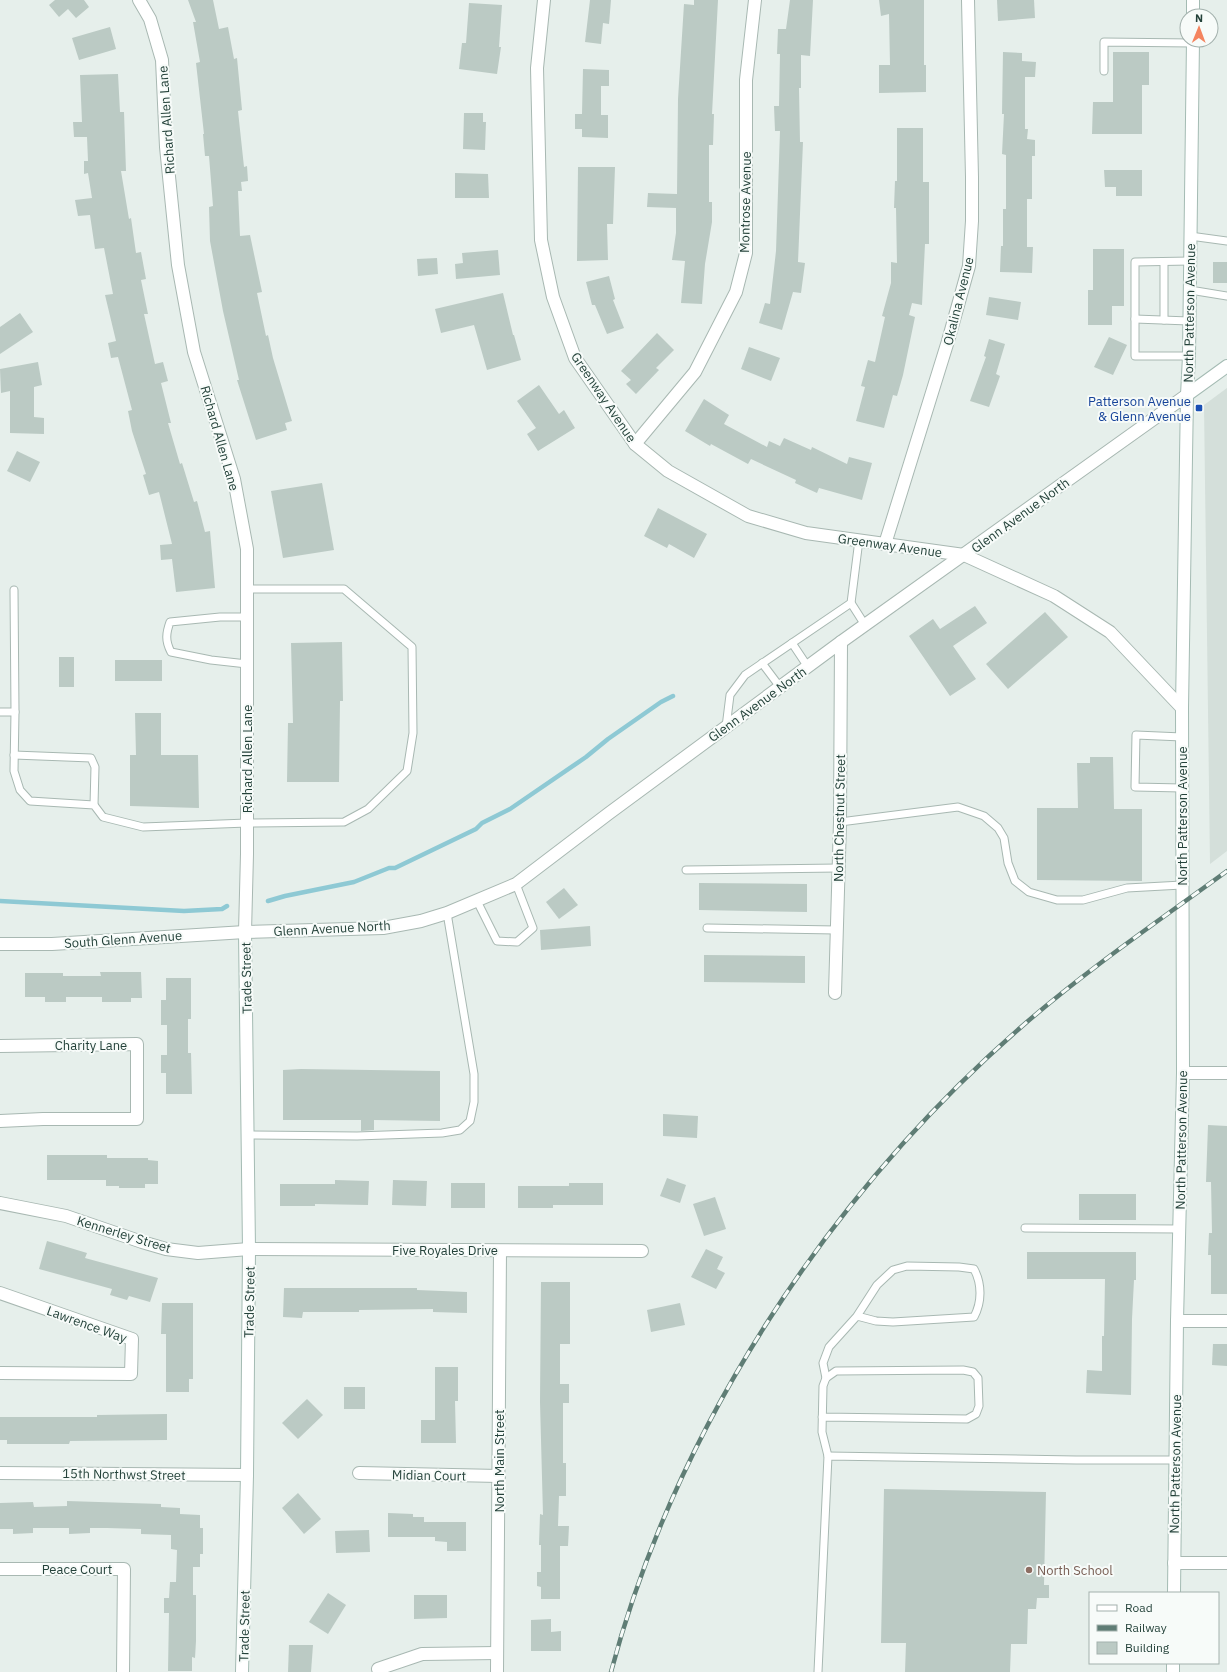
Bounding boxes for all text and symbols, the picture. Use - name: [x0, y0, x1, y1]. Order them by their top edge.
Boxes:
- north arrow: [1179, 8, 1219, 48]
- text: N: [1195, 11, 1203, 25]
- street label: Richard Allen Lane: [154, 65, 179, 175]
- street label: Montrose Avenue: [736, 151, 755, 253]
- street label: North Patterson Avenue: [1180, 243, 1199, 383]
- street label: Okalina Avenue: [939, 255, 978, 347]
- street label: Greenway Avenue: [567, 349, 640, 446]
- street label: Richard Allen Lane: [196, 384, 243, 493]
- place label: Patterson Avenue & Glenn Avenue: [1088, 393, 1191, 425]
- marker: Patterson Avenue & Glenn Avenue: [1194, 403, 1204, 413]
- street label: Glenn Avenue North: [968, 474, 1073, 557]
- street label: Greenway Avenue: [837, 530, 943, 561]
- street label: Glenn Avenue North: [705, 663, 810, 746]
- street label: Richard Allen Lane: [239, 705, 256, 813]
- street label: North Patterson Avenue: [1174, 746, 1191, 886]
- street label: North Chestnut Street: [830, 754, 849, 882]
- street label: Glenn Avenue North: [273, 917, 391, 940]
- street label: South Glenn Avenue: [63, 927, 183, 952]
- street label: Trade Street: [237, 942, 256, 1014]
- street label: Charity Lane: [55, 1037, 127, 1054]
- street label: North Patterson Avenue: [1172, 1070, 1191, 1210]
- street label: Kennerley Street: [75, 1212, 173, 1257]
- street label: Five Royales Drive: [392, 1242, 498, 1259]
- street label: Trade Street: [240, 1266, 259, 1338]
- street label: Lawrence Way: [44, 1302, 130, 1347]
- street label: North Patterson Avenue: [1166, 1394, 1185, 1534]
- street label: North Main Street: [491, 1409, 508, 1513]
- street label: 15th Northwst Street: [62, 1465, 186, 1484]
- street label: Midian Court: [392, 1466, 466, 1485]
- street label: Peace Court: [42, 1561, 112, 1578]
- place label: North School: [1037, 1562, 1113, 1579]
- marker: North School: [1024, 1565, 1034, 1575]
- street label: Trade Street: [235, 1590, 254, 1662]
- legend: [1089, 1592, 1219, 1664]
- text: Road: [1125, 1600, 1153, 1615]
- text: Railway: [1125, 1620, 1167, 1635]
- text: Building: [1125, 1640, 1170, 1655]

